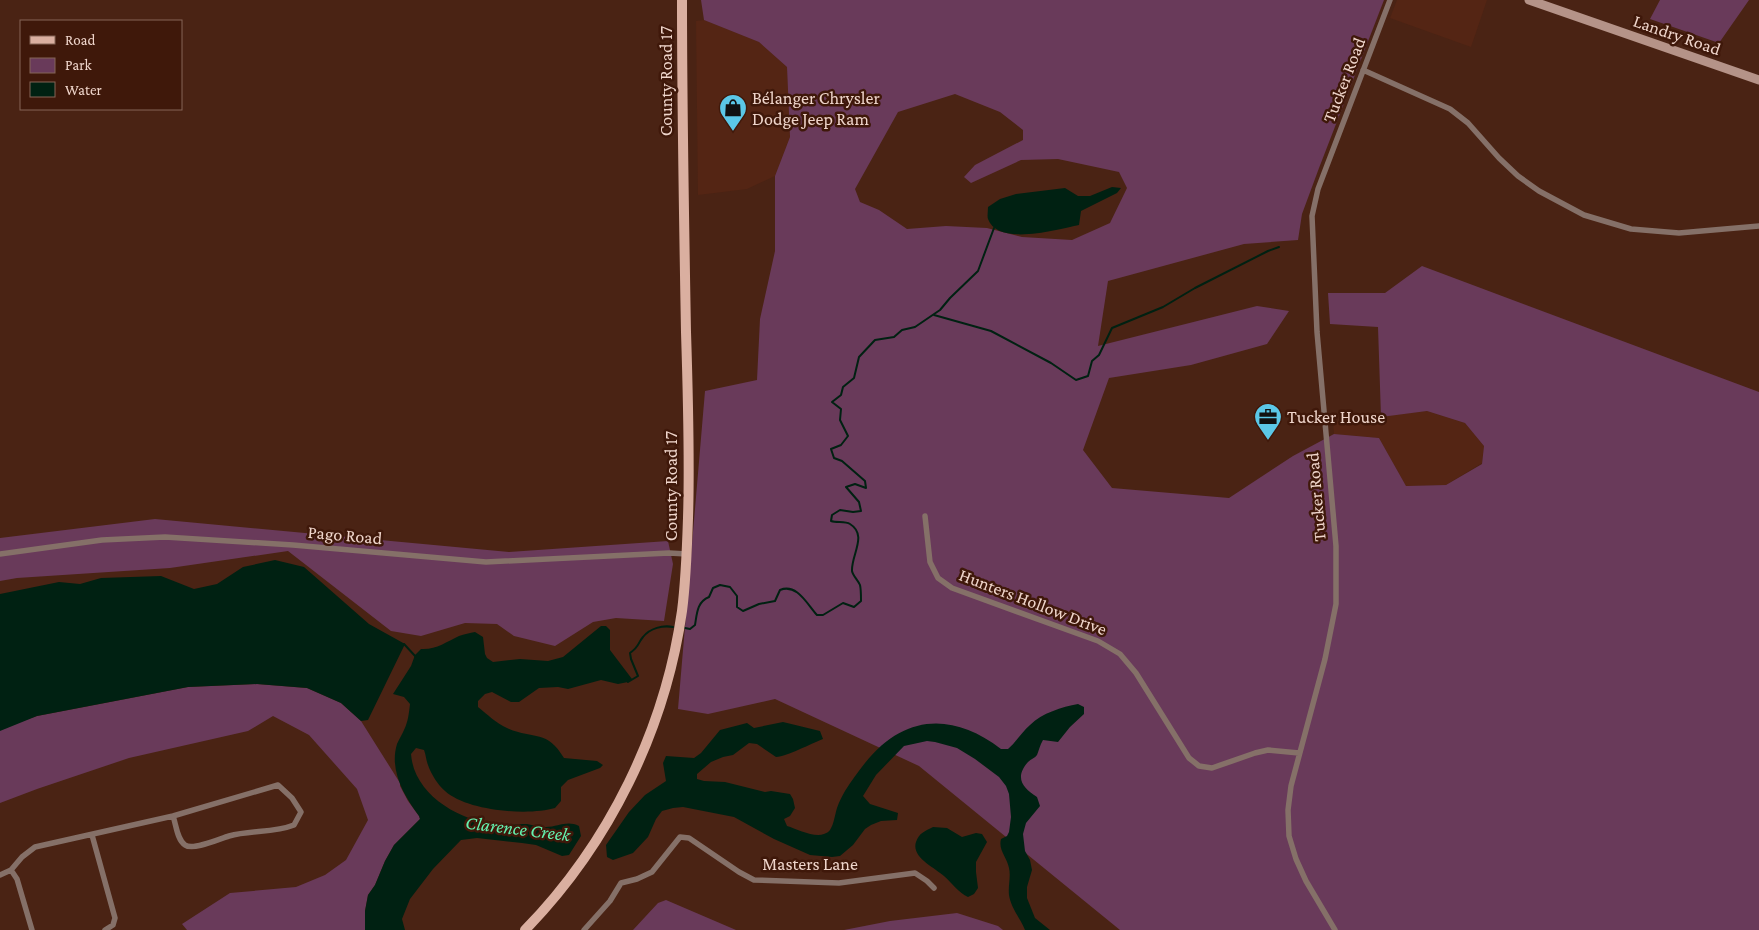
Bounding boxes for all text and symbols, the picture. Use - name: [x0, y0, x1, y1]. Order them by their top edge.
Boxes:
- street label: Landry Road: [1631, 11, 1724, 59]
- legend: [20, 20, 182, 110]
- street label: County Road 17: [656, 26, 676, 136]
- text: Road: [65, 32, 96, 48]
- street label: Tucker Road: [1319, 34, 1370, 125]
- text: Park: [65, 57, 92, 73]
- text: Water: [65, 82, 102, 98]
- place label: Bélanger Chrysler Dodge Jeep Ram: [752, 88, 880, 129]
- shop icon: Bélanger Chrysler Dodge Jeep Ram: [718, 93, 748, 132]
- office icon: Tucker House: [1253, 402, 1283, 441]
- place label: Tucker House: [1287, 407, 1385, 427]
- street label: County Road 17: [661, 431, 681, 541]
- street label: Tucker Road: [1302, 451, 1330, 542]
- street label: Pago Road: [307, 522, 384, 548]
- street label: Hunters Hollow Drive: [956, 565, 1110, 639]
- water label: Clarence Creek: [464, 812, 572, 845]
- street label: Masters Lane: [762, 854, 858, 874]

